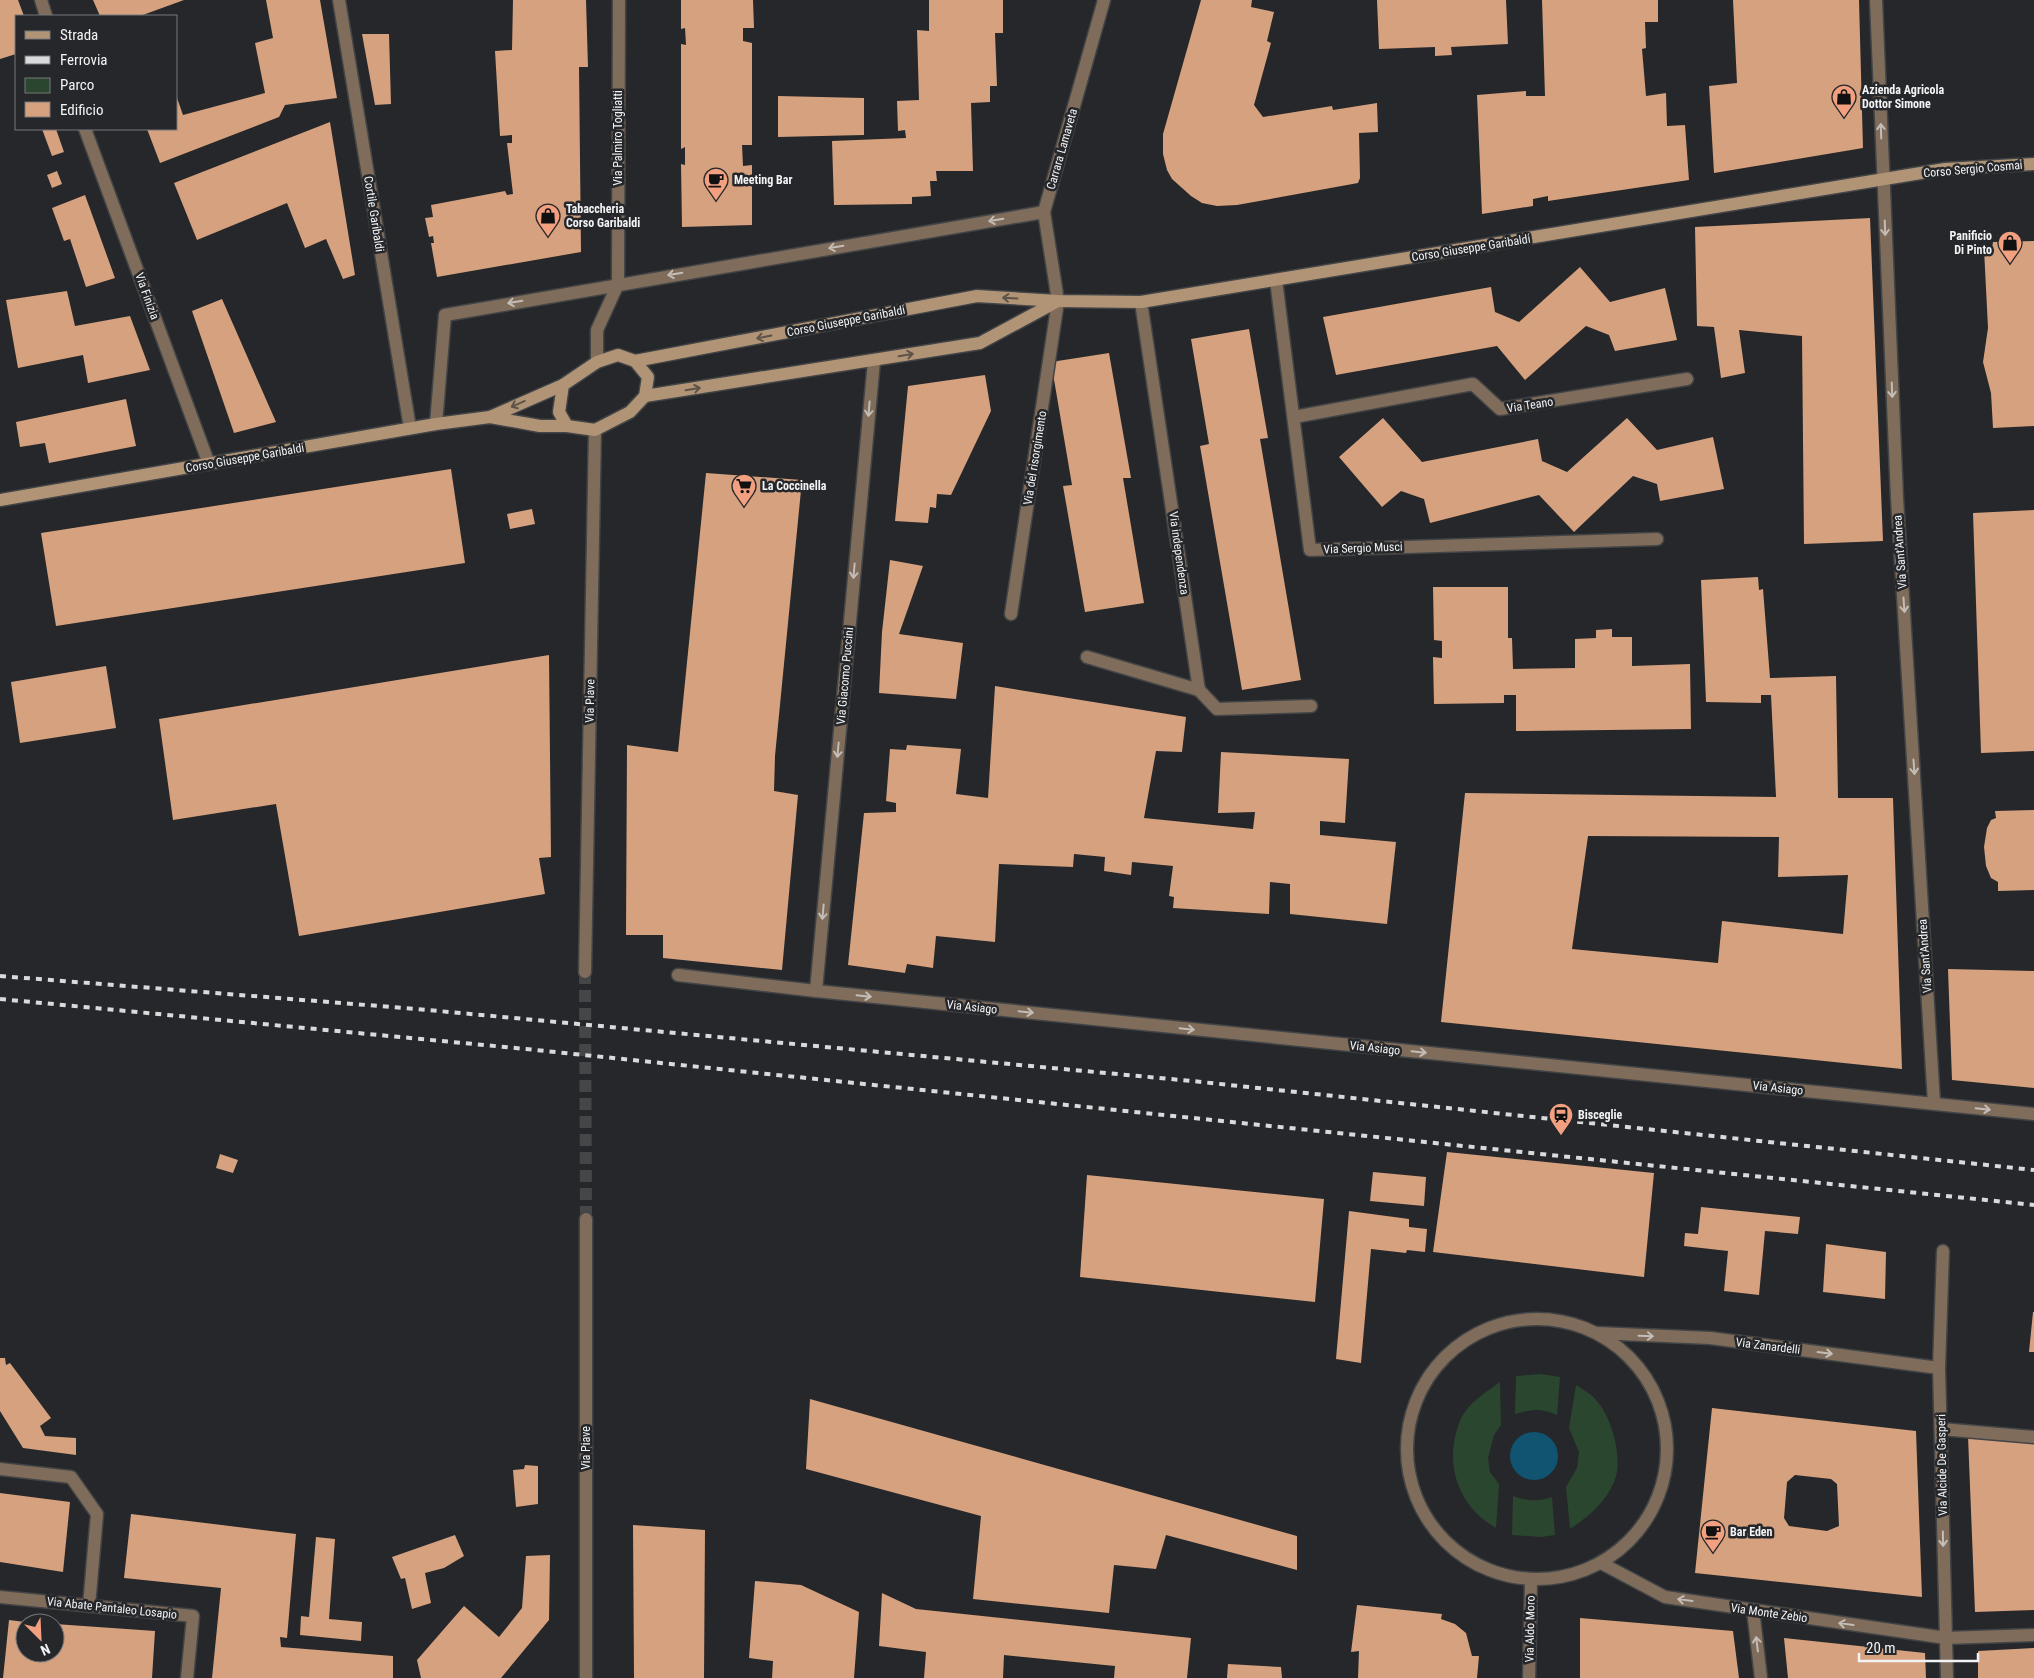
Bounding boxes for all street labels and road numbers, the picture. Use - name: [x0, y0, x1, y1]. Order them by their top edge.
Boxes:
- street label: Via Palmiro Togliatti: [611, 90, 625, 186]
- street label: Carrara Lamaveta: [1044, 107, 1080, 191]
- street label: Corso Sergio Cosmai: [1923, 158, 2023, 180]
- street label: Cortile Garibaldi: [361, 175, 387, 253]
- street label: Corso Giuseppe Garibaldi: [1411, 232, 1531, 264]
- street label: Via Finizia: [132, 271, 162, 322]
- street label: Corso Giuseppe Garibaldi: [786, 303, 906, 339]
- street label: Via Teano: [1506, 394, 1554, 416]
- street label: Via del risorgimento: [1021, 410, 1049, 506]
- street label: Corso Giuseppe Garibaldi: [185, 441, 305, 475]
- street label: Via independenza: [1166, 510, 1192, 596]
- street label: Via Sant'Andrea: [1890, 514, 1910, 590]
- street label: Via Sergio Musci: [1323, 540, 1403, 556]
- street label: Via Giacomo Puccini: [834, 627, 856, 725]
- street label: Via Piave: [583, 679, 597, 723]
- street label: Via Sant'Andrea: [1915, 918, 1935, 994]
- street label: Via Asiago: [946, 997, 998, 1017]
- street label: Via Asiago: [1349, 1038, 1401, 1058]
- street label: Via Asiago: [1752, 1078, 1804, 1098]
- street label: Via Zanardelli: [1735, 1335, 1801, 1357]
- street label: Via Alcide De Gasperi: [1934, 1414, 1950, 1516]
- street label: Via Piave: [579, 1426, 593, 1470]
- street label: Via Abate Pantaleo Losapio: [46, 1594, 178, 1622]
- street label: Via Aldo Moro: [1522, 1595, 1538, 1663]
- street label: Via Monte Zebio: [1730, 1601, 1808, 1625]

